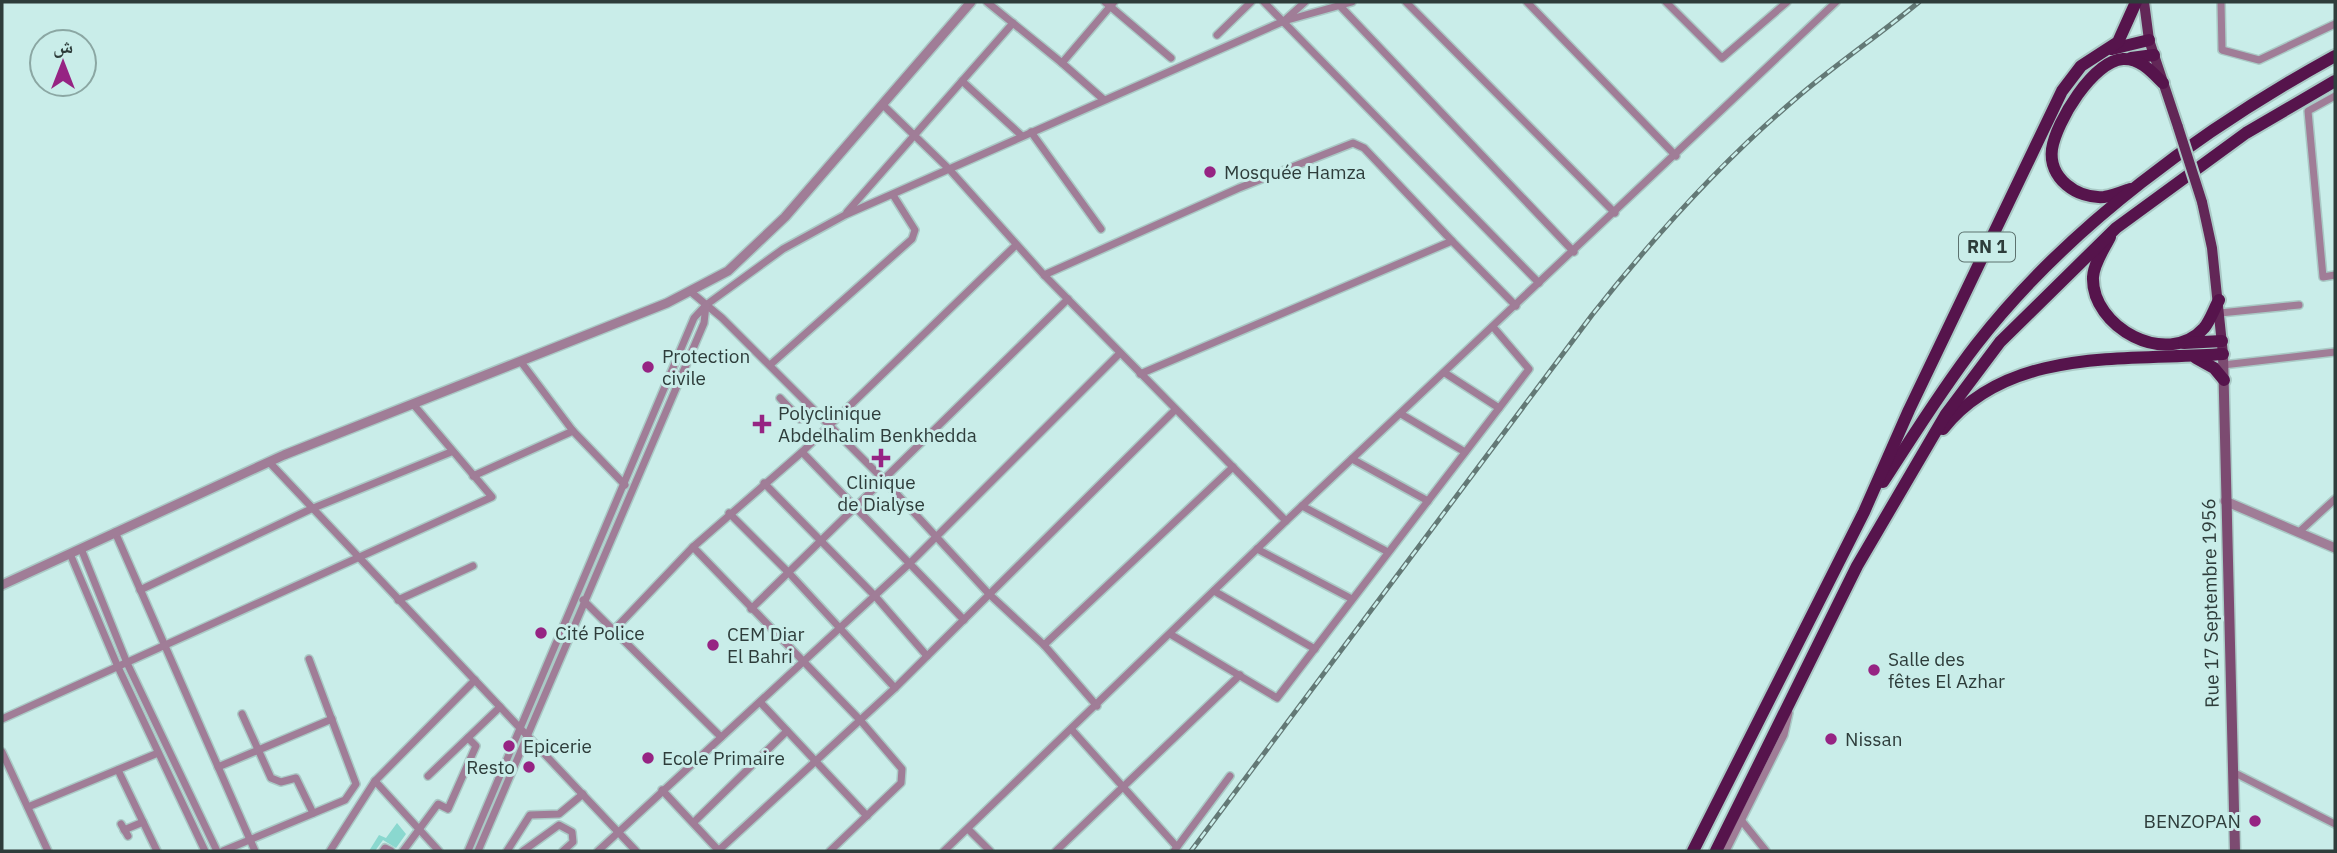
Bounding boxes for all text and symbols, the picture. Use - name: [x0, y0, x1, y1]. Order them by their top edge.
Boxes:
- north arrow: [28, 28, 98, 98]
- text: ش: [53, 34, 73, 58]
- place label: Mosquée Hamza: [1224, 160, 1366, 184]
- marker: Mosquée Hamza: [1202, 164, 1218, 180]
- road number: RN 1: [1959, 232, 2015, 262]
- place label: Protection civile: [662, 344, 750, 390]
- marker: Protection civile: [640, 359, 656, 375]
- place label: Polyclinique Abdelhalim Benkhedda: [778, 401, 977, 447]
- marker: Polyclinique Abdelhalim Benkhedda: [752, 414, 772, 434]
- marker: Clinique de Dialyse: [871, 448, 891, 468]
- place label: Clinique de Dialyse: [837, 470, 925, 516]
- street label: Rue 17 Septembre 1956: [2196, 498, 2224, 708]
- place label: Cité Police: [555, 621, 645, 645]
- place label: CEM Diar El Bahri: [727, 622, 804, 668]
- marker: Cité Police: [533, 625, 549, 641]
- marker: CEM Diar El Bahri: [705, 637, 721, 653]
- place label: Salle des fêtes El Azhar: [1888, 647, 2005, 693]
- marker: Salle des fêtes El Azhar: [1866, 662, 1882, 678]
- place label: Nissan: [1845, 727, 1903, 751]
- marker: Nissan: [1823, 731, 1839, 747]
- place label: Epicerie: [523, 734, 592, 758]
- marker: Epicerie: [501, 738, 517, 754]
- place label: Ecole Primaire: [662, 746, 785, 770]
- marker: Ecole Primaire: [640, 750, 656, 766]
- place label: Resto: [466, 755, 515, 779]
- marker: Resto: [521, 759, 537, 775]
- place label: BENZOPAN: [2144, 809, 2241, 833]
- marker: BENZOPAN: [2247, 813, 2263, 829]

